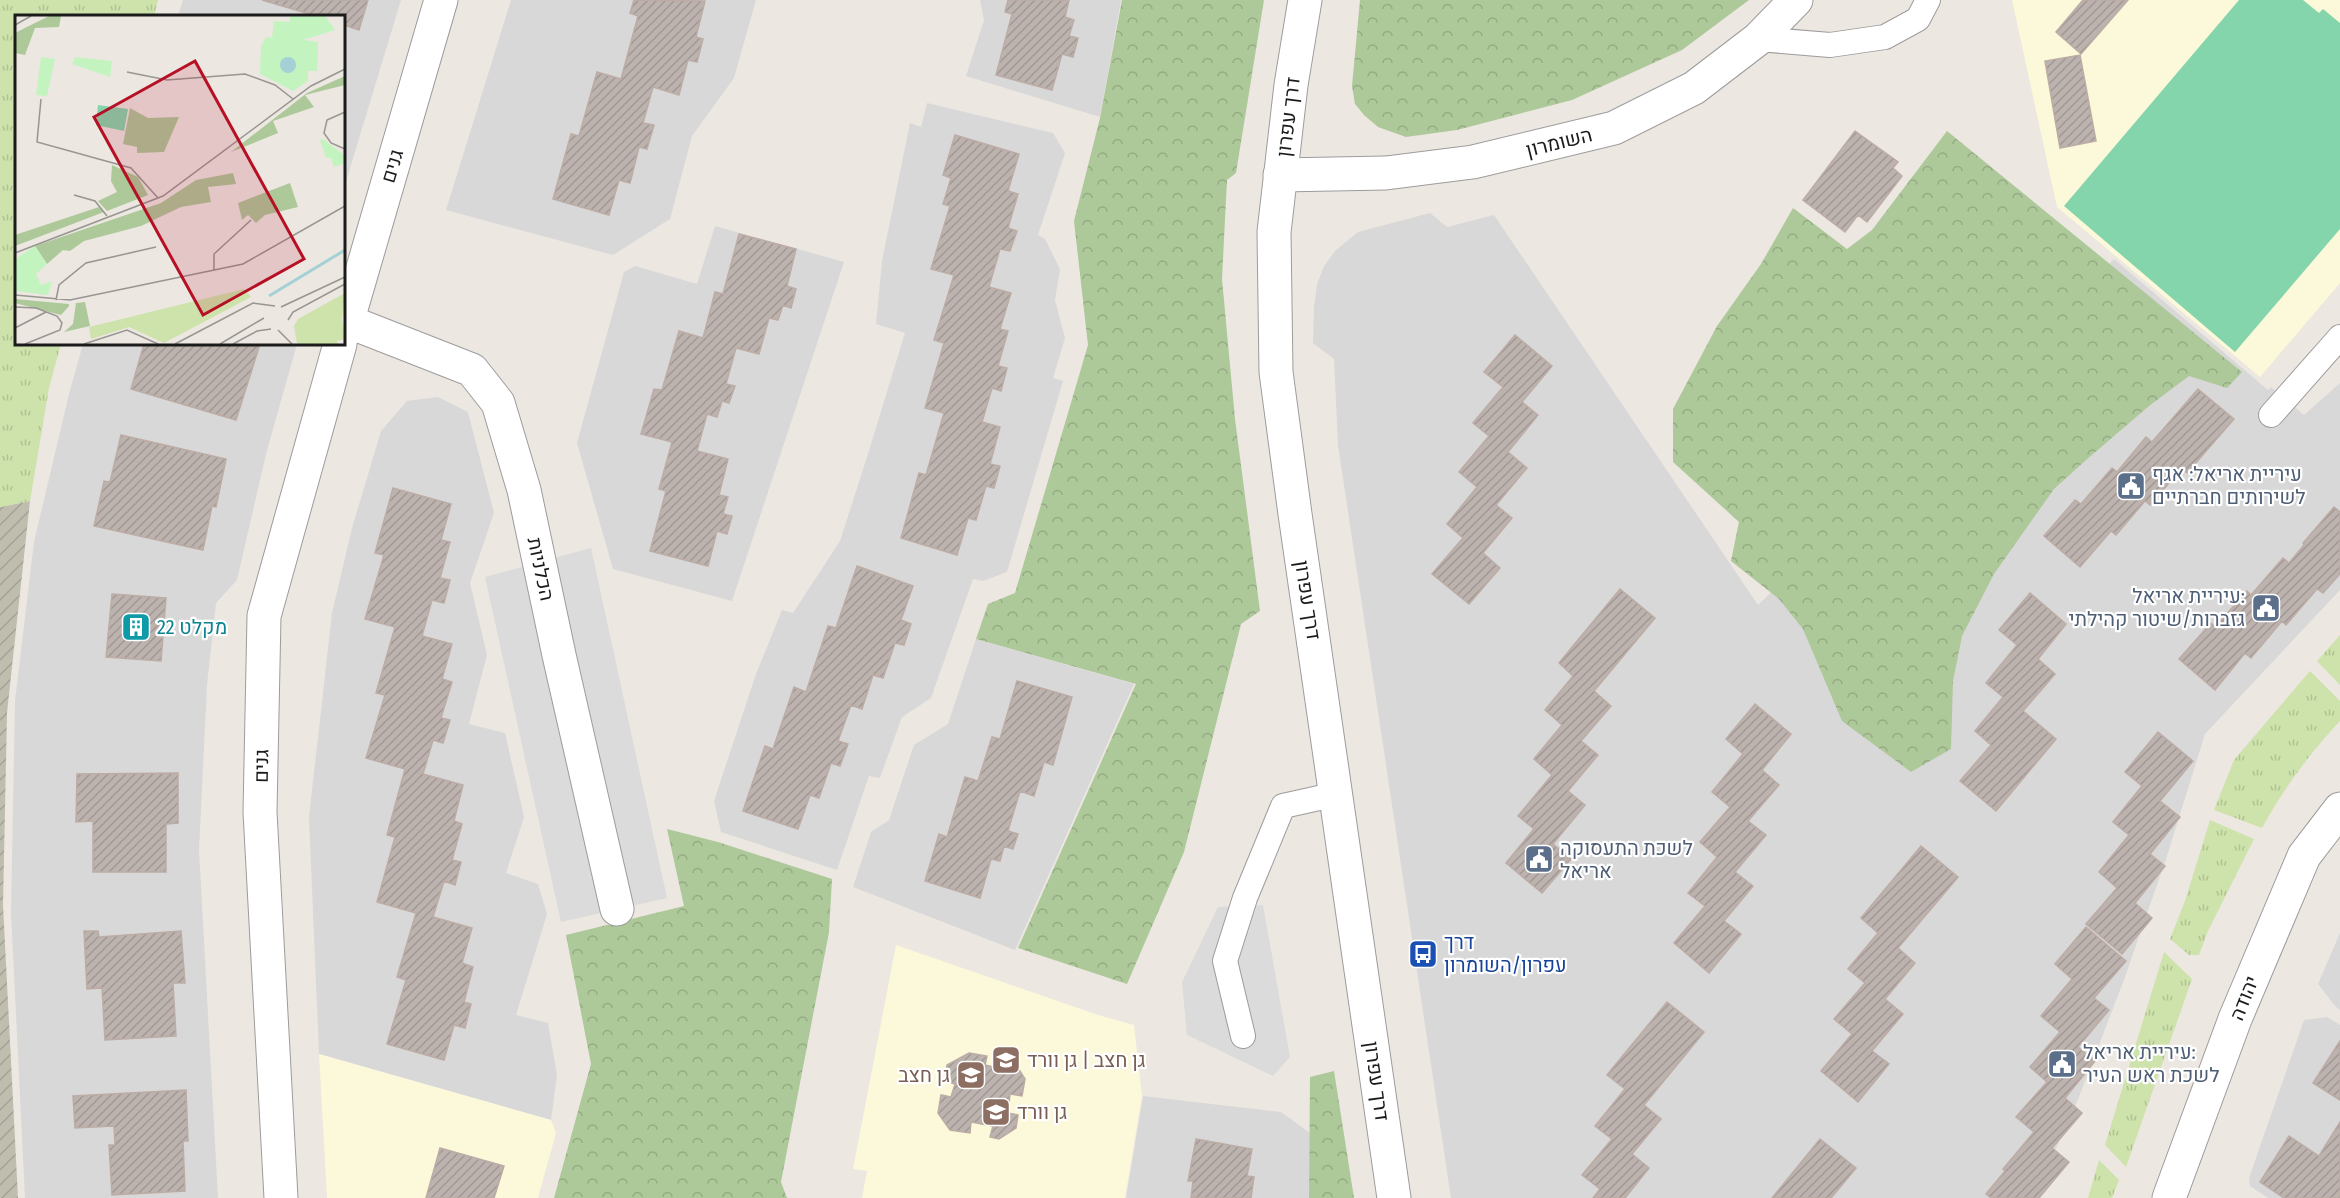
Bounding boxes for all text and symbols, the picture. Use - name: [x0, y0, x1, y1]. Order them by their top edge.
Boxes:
- inset map: [15, 15, 345, 345]
- street label: דרך עפרון: [1271, 76, 1305, 158]
- street label: השומרון: [1523, 122, 1595, 162]
- street label: גנים: [376, 146, 408, 186]
- place label: עיריית אריאל: אגף לשירותים חברתיים: [2152, 462, 2306, 509]
- public building icon: עיריית אריאל: אגף לשירותים חברתיים: [2115, 470, 2147, 502]
- street label: הכלניות: [523, 535, 559, 603]
- street label: דרך עפרון: [1290, 558, 1326, 642]
- place label: עיריית אריאל: גזברות/שיטור קהילתי: [2068, 584, 2245, 631]
- public building icon: עיריית אריאל: גזברות/שיטור קהילתי: [2250, 592, 2282, 624]
- building icon: מקלט 22: [120, 611, 152, 643]
- place label: מקלט 22: [157, 615, 227, 639]
- street label: גנים: [249, 749, 273, 783]
- place label: לשכת התעסוקה אריאל: [1560, 836, 1693, 883]
- public building icon: לשכת התעסוקה אריאל: [1523, 843, 1555, 875]
- place label: דרך עפרון/השומרון: [1444, 930, 1567, 977]
- bus stop icon: דרך עפרון/השומרון: [1407, 938, 1439, 970]
- street label: יהודה: [2224, 972, 2264, 1024]
- street label: דרך עפרון: [1360, 1040, 1394, 1122]
- place label: עיריית אריאל: לשכת ראש העיר: [2083, 1040, 2220, 1087]
- school or university icon: גן חצב | גן וורד: [990, 1044, 1022, 1076]
- place label: גן חצב | גן וורד: [1027, 1048, 1146, 1072]
- public building icon: עיריית אריאל: לשכת ראש העיר: [2046, 1048, 2078, 1080]
- school or university icon: גן חצב: [955, 1059, 987, 1091]
- place label: גן חצב: [898, 1063, 950, 1087]
- school or university icon: גן וורד: [980, 1096, 1012, 1128]
- place label: גן וורד: [1017, 1100, 1067, 1124]

